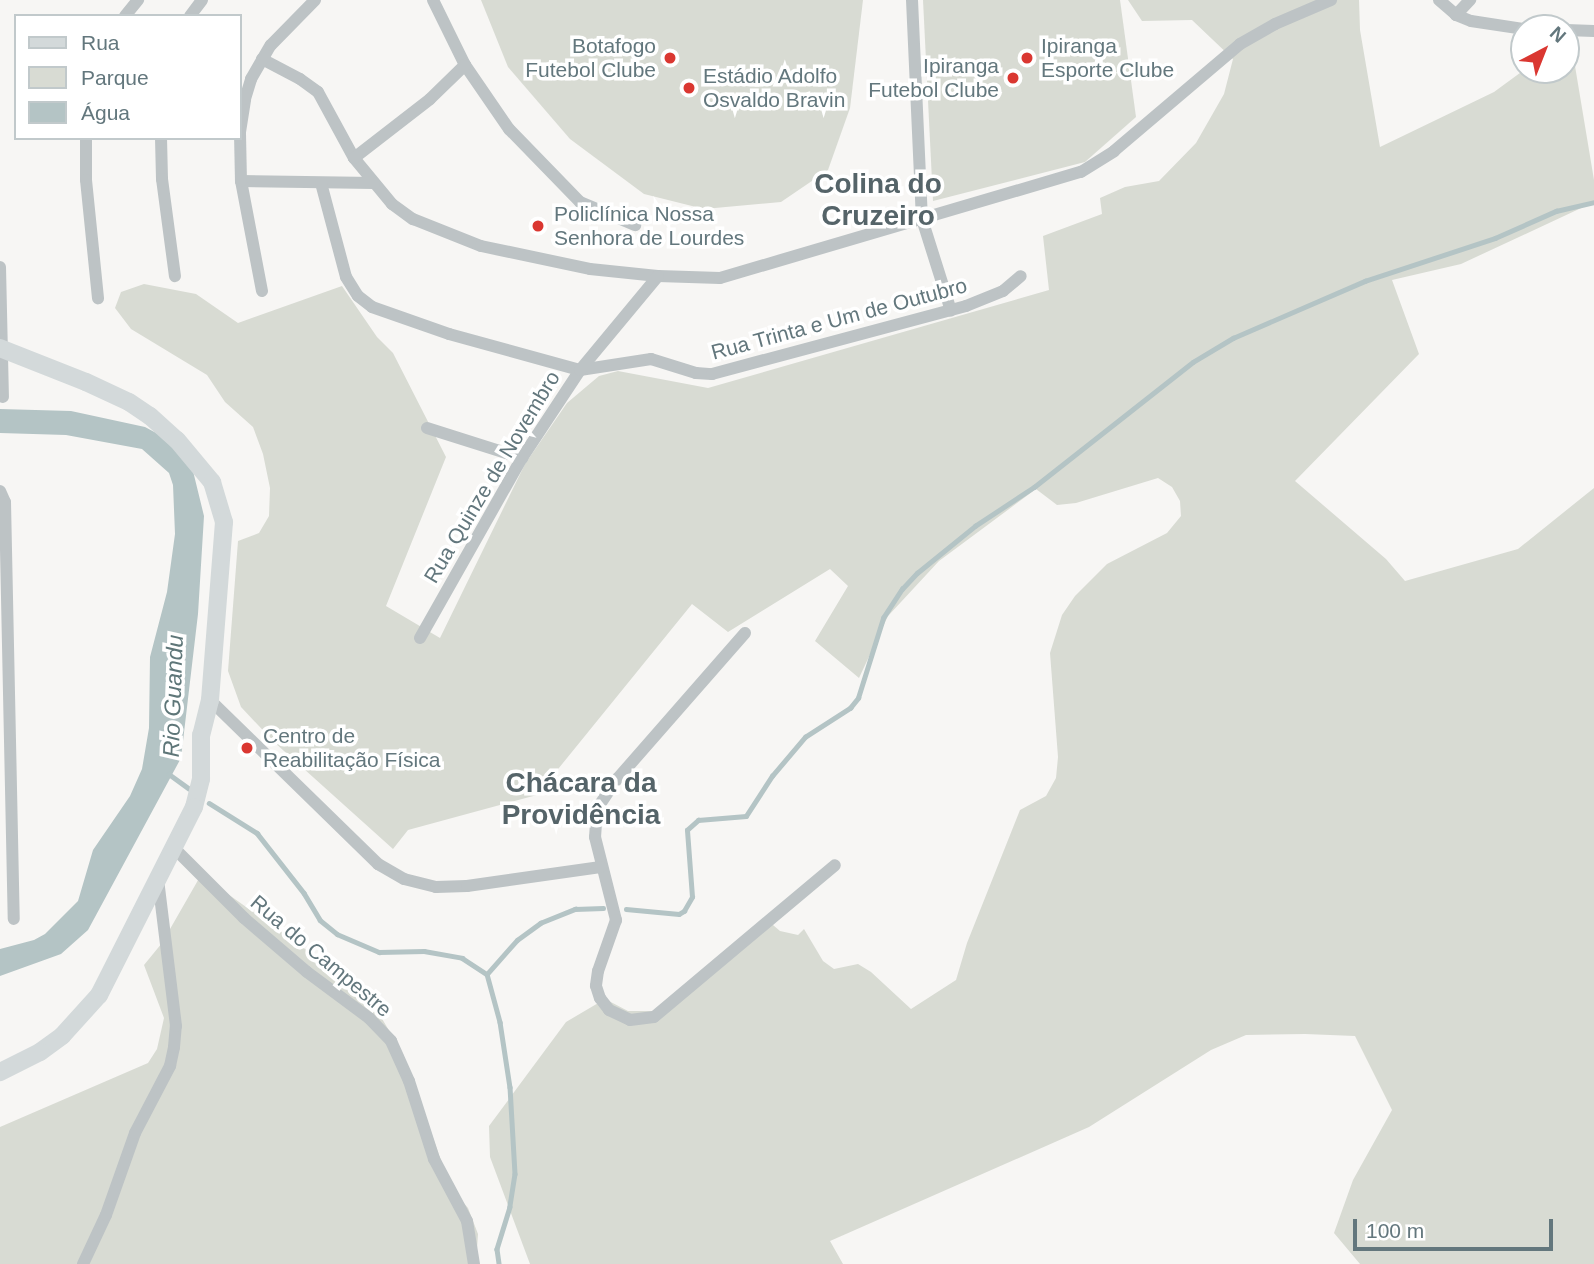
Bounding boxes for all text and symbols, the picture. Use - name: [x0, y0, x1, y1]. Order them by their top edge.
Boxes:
- legend: [14, 14, 242, 140]
- north arrow: [1510, 14, 1580, 84]
- text: N: [1546, 22, 1570, 47]
- text: Rua: [81, 31, 120, 54]
- place label: Botafogo Futebol Clube: [525, 33, 656, 83]
- place label: Ipiranga Esporte Clube: [1041, 33, 1174, 83]
- marker: Botafogo Futebol Clube: [662, 50, 678, 66]
- marker: Ipiranga Esporte Clube: [1019, 50, 1035, 66]
- place label: Ipiranga Futebol Clube: [868, 53, 999, 103]
- place label: Estádio Adolfo Osvaldo Bravin: [703, 63, 845, 113]
- text: Parque: [81, 66, 149, 89]
- marker: Ipiranga Futebol Clube: [1005, 70, 1021, 86]
- marker: Estádio Adolfo Osvaldo Bravin: [681, 80, 697, 96]
- text: Água: [81, 101, 130, 124]
- district label: Colina do Cruzeiro: [814, 167, 942, 233]
- place label: Policlínica Nossa Senhora de Lourdes: [554, 201, 744, 251]
- marker: Policlínica Nossa Senhora de Lourdes: [528, 216, 548, 236]
- street label: Rua Trinta e Um de Outubro: [708, 273, 970, 365]
- street label: Rua Quinze de Novembro: [419, 366, 565, 588]
- water label: Rio Guandu: [157, 634, 189, 758]
- place label: Centro de Reabilitação Física: [263, 723, 440, 773]
- marker: Centro de Reabilitação Física: [237, 738, 257, 758]
- district label: Chácara da Providência: [502, 766, 660, 832]
- street label: Rua do Campestre: [245, 890, 397, 1022]
- scale bar: [1356, 1204, 1556, 1248]
- text: 100 m: [1366, 1219, 1424, 1242]

